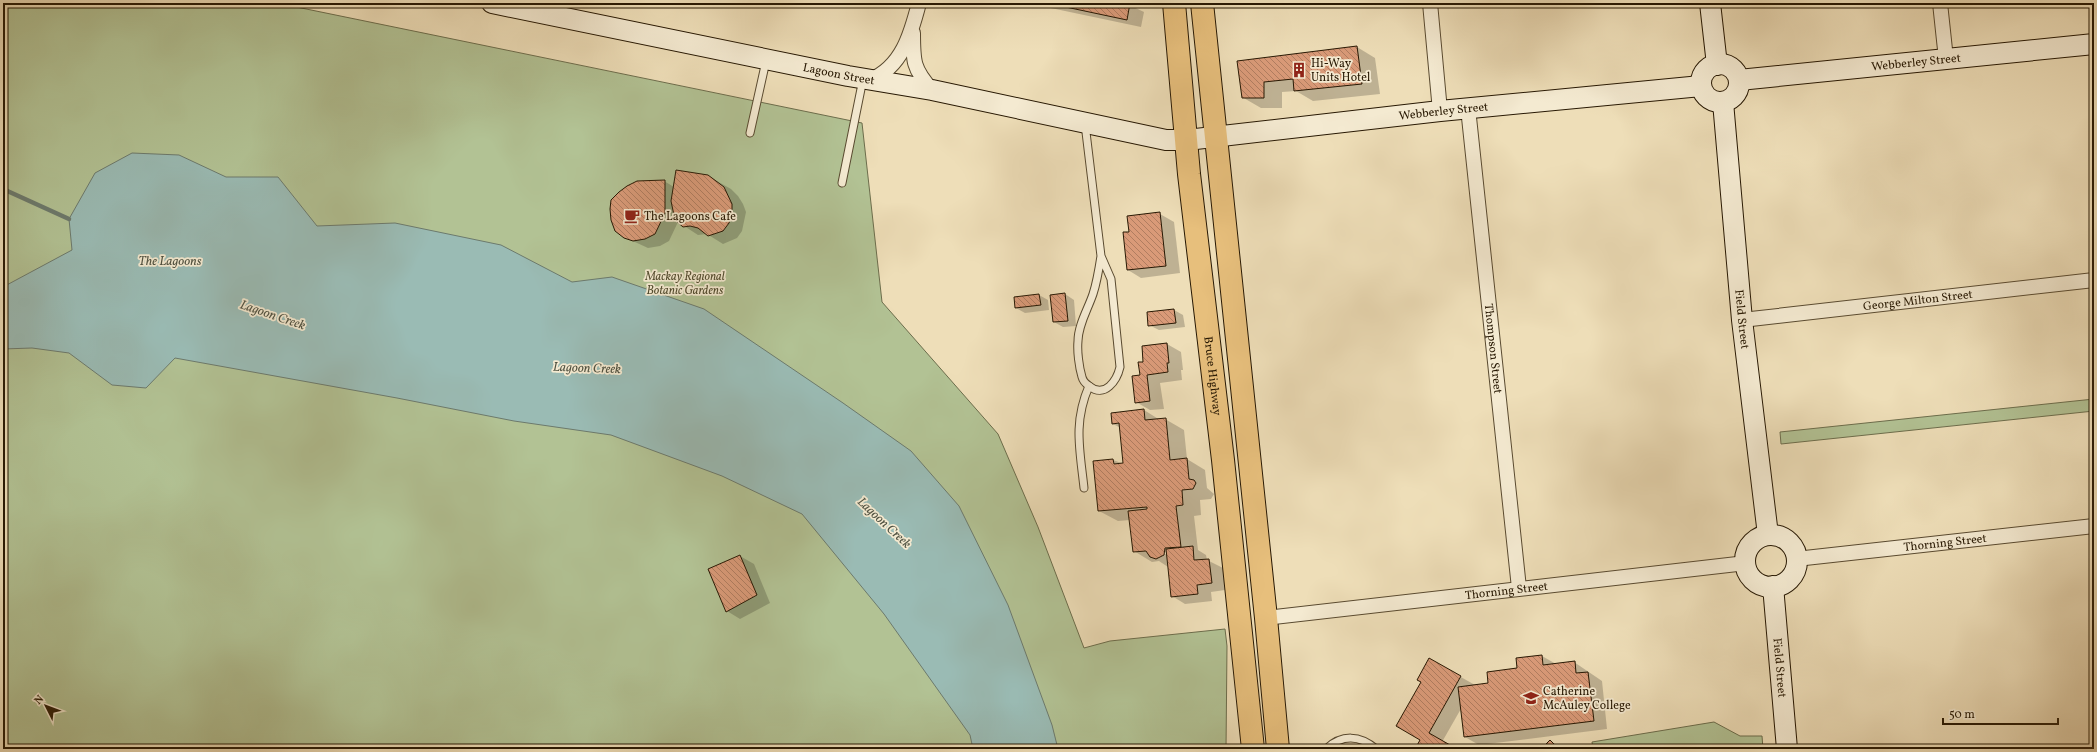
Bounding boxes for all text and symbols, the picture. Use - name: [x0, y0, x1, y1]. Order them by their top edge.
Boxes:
- street label: Webberley Street: [1871, 51, 1962, 76]
- place label: Hi-Way Units Hotel: [1311, 56, 1371, 86]
- street label: Lagoon Street: [801, 60, 876, 89]
- building icon: Hi-Way Units Hotel: [1290, 61, 1308, 79]
- street label: Webberley Street: [1398, 99, 1489, 125]
- cafe icon: The Lagoons Cafe: [623, 207, 641, 225]
- place label: The Lagoons Cafe: [644, 209, 736, 225]
- water label: The Lagoons: [138, 253, 202, 271]
- park label: Mackay Regional Botanic Gardens: [644, 269, 725, 299]
- street label: George Milton Street: [1862, 287, 1974, 315]
- street label: Field Street: [1730, 289, 1752, 350]
- water label: Lagoon Creek: [237, 296, 308, 335]
- street label: Thompson Street: [1480, 303, 1505, 395]
- street label: Bruce Highway: [1199, 336, 1225, 417]
- water label: Lagoon Creek: [553, 359, 621, 379]
- water label: Lagoon Creek: [853, 494, 915, 553]
- street label: Thorning Street: [1903, 531, 1988, 556]
- street label: Thorning Street: [1464, 579, 1549, 604]
- street label: Field Street: [1768, 637, 1790, 698]
- place label: Catherine McAuley College: [1543, 684, 1631, 714]
- north arrow: [26, 686, 66, 726]
- school or university icon: Catherine McAuley College: [1522, 689, 1540, 707]
- text: N: [31, 692, 48, 708]
- scale bar: [1943, 700, 2058, 726]
- text: 50 m: [1949, 707, 1975, 723]

